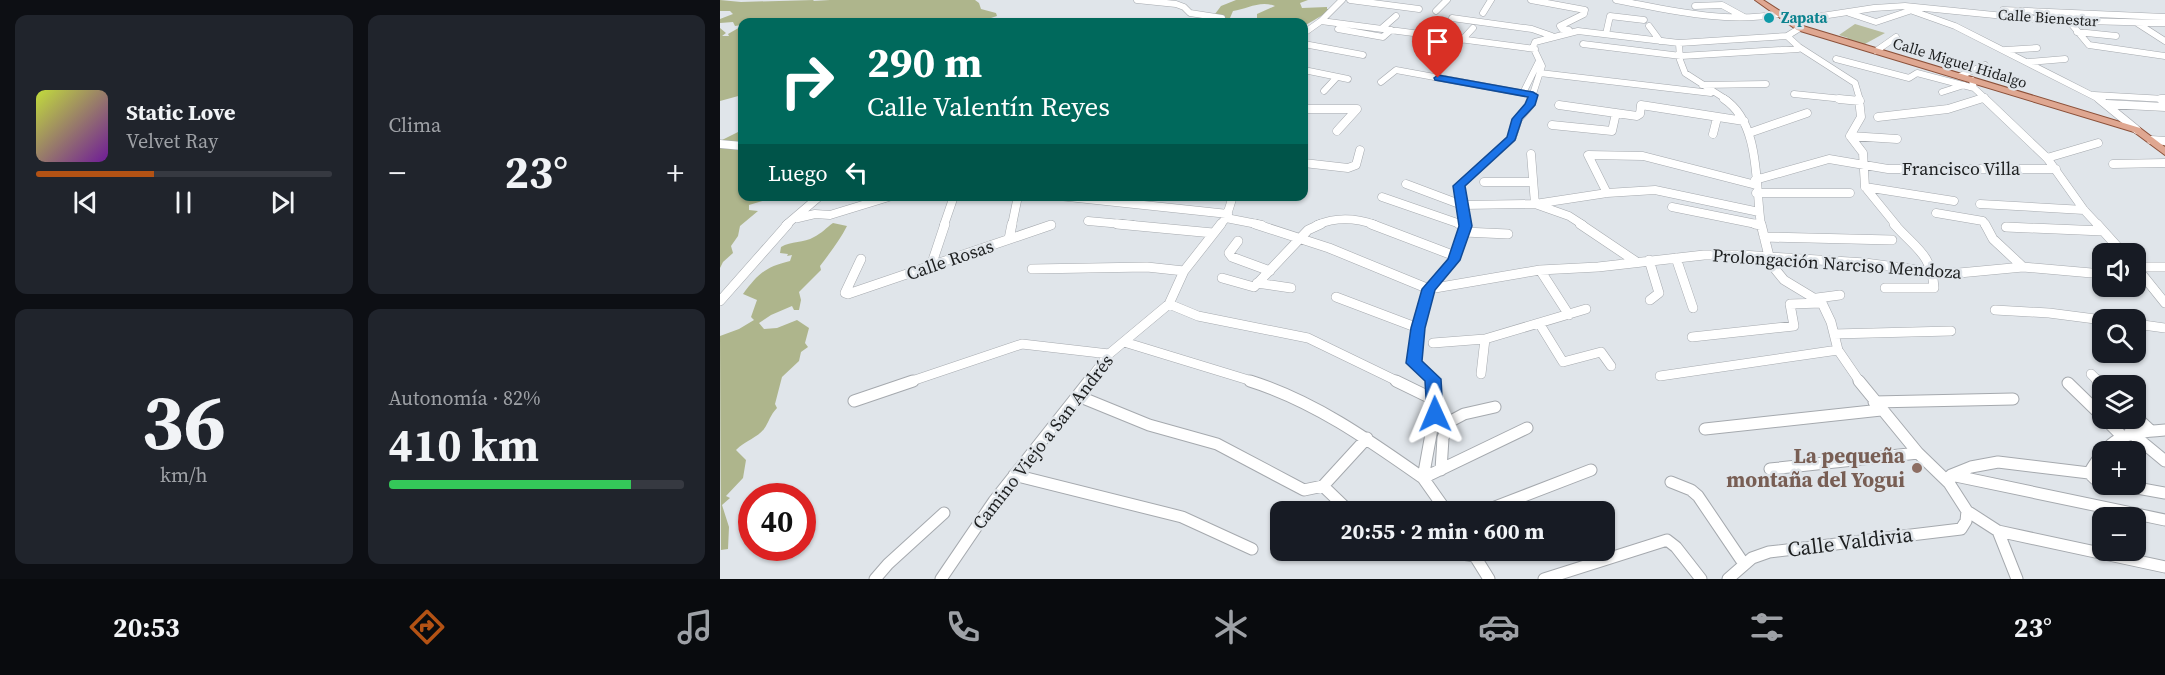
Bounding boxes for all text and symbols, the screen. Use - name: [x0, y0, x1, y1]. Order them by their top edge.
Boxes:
- street label: Calle Bienestar: [1997, 4, 2100, 32]
- place label: Zapata: [1781, 7, 1829, 28]
- marker: Zapata: [1762, 11, 1776, 25]
- pin: [1412, 16, 1463, 78]
- icon: arrive: [1421, 25, 1454, 58]
- street label: Calle Miguel Hidalgo: [1890, 32, 2030, 93]
- text: 290 m: [867, 33, 982, 91]
- icon: right: [768, 42, 846, 120]
- text: Calle Valentín Reyes: [867, 88, 1110, 125]
- text: Static Love: [126, 97, 236, 127]
- text: Clima: [389, 111, 441, 139]
- text: Velvet Ray: [126, 127, 218, 155]
- text: 23°: [504, 141, 568, 203]
- text: −: [389, 150, 406, 195]
- text: +: [666, 150, 684, 195]
- icon: left: [840, 156, 873, 189]
- street label: Francisco Villa: [1902, 156, 2021, 181]
- text: Luego: [768, 158, 828, 188]
- icon: previous: [69, 186, 102, 219]
- icon: pause: [167, 186, 200, 219]
- icon: next: [266, 186, 299, 219]
- street label: Calle Rosas: [903, 233, 997, 286]
- street label: Prolongación Narciso Mendoza: [1711, 242, 1963, 285]
- map controls: [2092, 243, 2146, 561]
- button: sound: [2092, 243, 2146, 297]
- button: search: [2092, 309, 2146, 363]
- street label: Camino Viejo a San Andrés: [966, 349, 1119, 534]
- text: 36: [141, 368, 226, 475]
- button: layers: [2092, 375, 2146, 429]
- position arrow: [1403, 382, 1467, 446]
- text: Autonomía · 82%: [389, 384, 541, 412]
- text: 410 km: [389, 414, 539, 476]
- place label: La pequeña montaña del Yogui: [1726, 441, 1906, 494]
- button: +: [2092, 441, 2146, 495]
- text: km/h: [160, 461, 208, 489]
- marker: La pequeña montaña del Yogui: [1910, 461, 1924, 475]
- speed limit sign: 40: [738, 483, 816, 561]
- button: −: [2092, 507, 2146, 561]
- text: 20:55 · 2 min · 600 m: [1341, 516, 1544, 546]
- street label: Calle Valdivia: [1786, 519, 1915, 564]
- icon: directions: [406, 606, 448, 648]
- icon: music: [674, 606, 716, 648]
- icon: phone: [942, 606, 984, 648]
- icon: climate: [1210, 606, 1252, 648]
- icon: car: [1478, 606, 1520, 648]
- icon: filters: [1746, 606, 1788, 648]
- text: 20:53: [113, 609, 180, 646]
- text: 23°: [2014, 609, 2052, 646]

